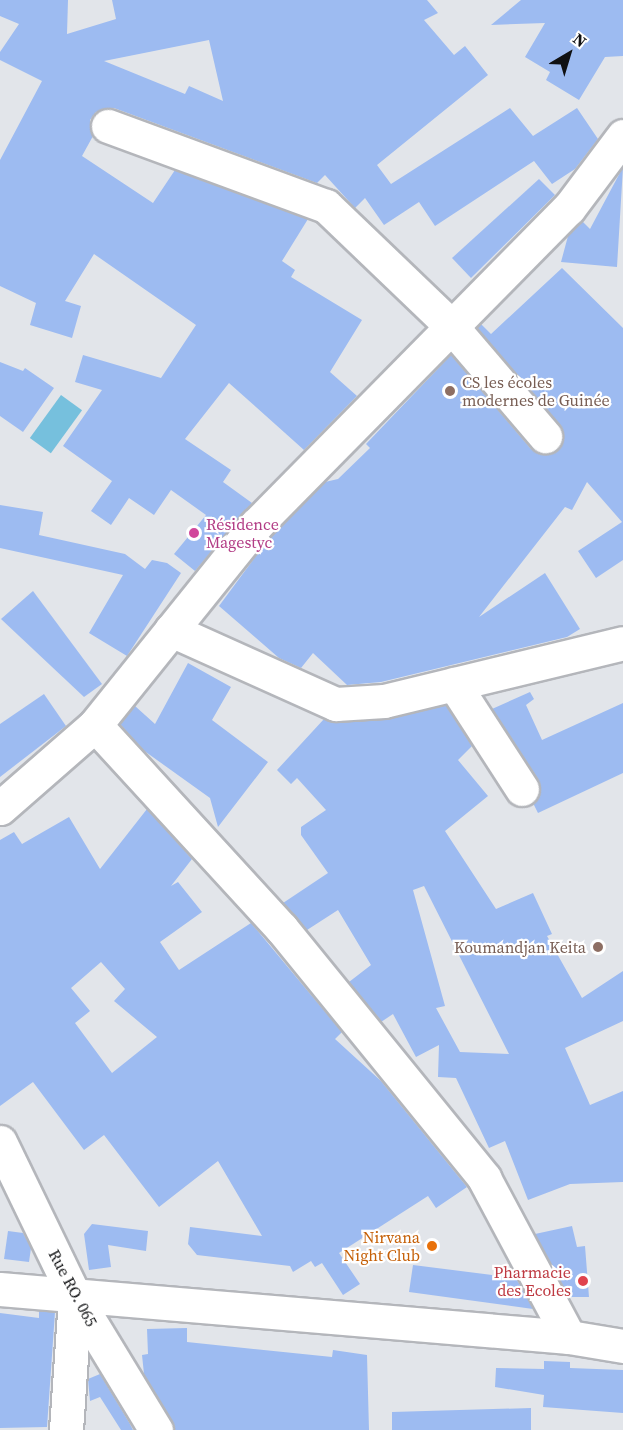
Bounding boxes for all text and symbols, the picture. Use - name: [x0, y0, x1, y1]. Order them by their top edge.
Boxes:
- north arrow: [539, 24, 599, 84]
- text: N: [569, 28, 591, 52]
- place label: CS les écoles modernes de Guinée: [462, 372, 610, 410]
- marker: CS les écoles modernes de Guinée: [443, 384, 457, 398]
- place label: Résidence Magestyc: [206, 514, 279, 552]
- marker: Résidence Magestyc: [187, 526, 201, 540]
- place label: Koumandjan Keita: [454, 937, 586, 957]
- marker: Koumandjan Keita: [591, 940, 605, 954]
- place label: Nirvana Night Club: [344, 1227, 420, 1265]
- marker: Nirvana Night Club: [425, 1239, 439, 1253]
- street label: Rue RO. 065: [45, 1246, 101, 1330]
- place label: Pharmacie des Ecoles: [494, 1262, 571, 1300]
- marker: Pharmacie des Ecoles: [576, 1274, 590, 1288]

